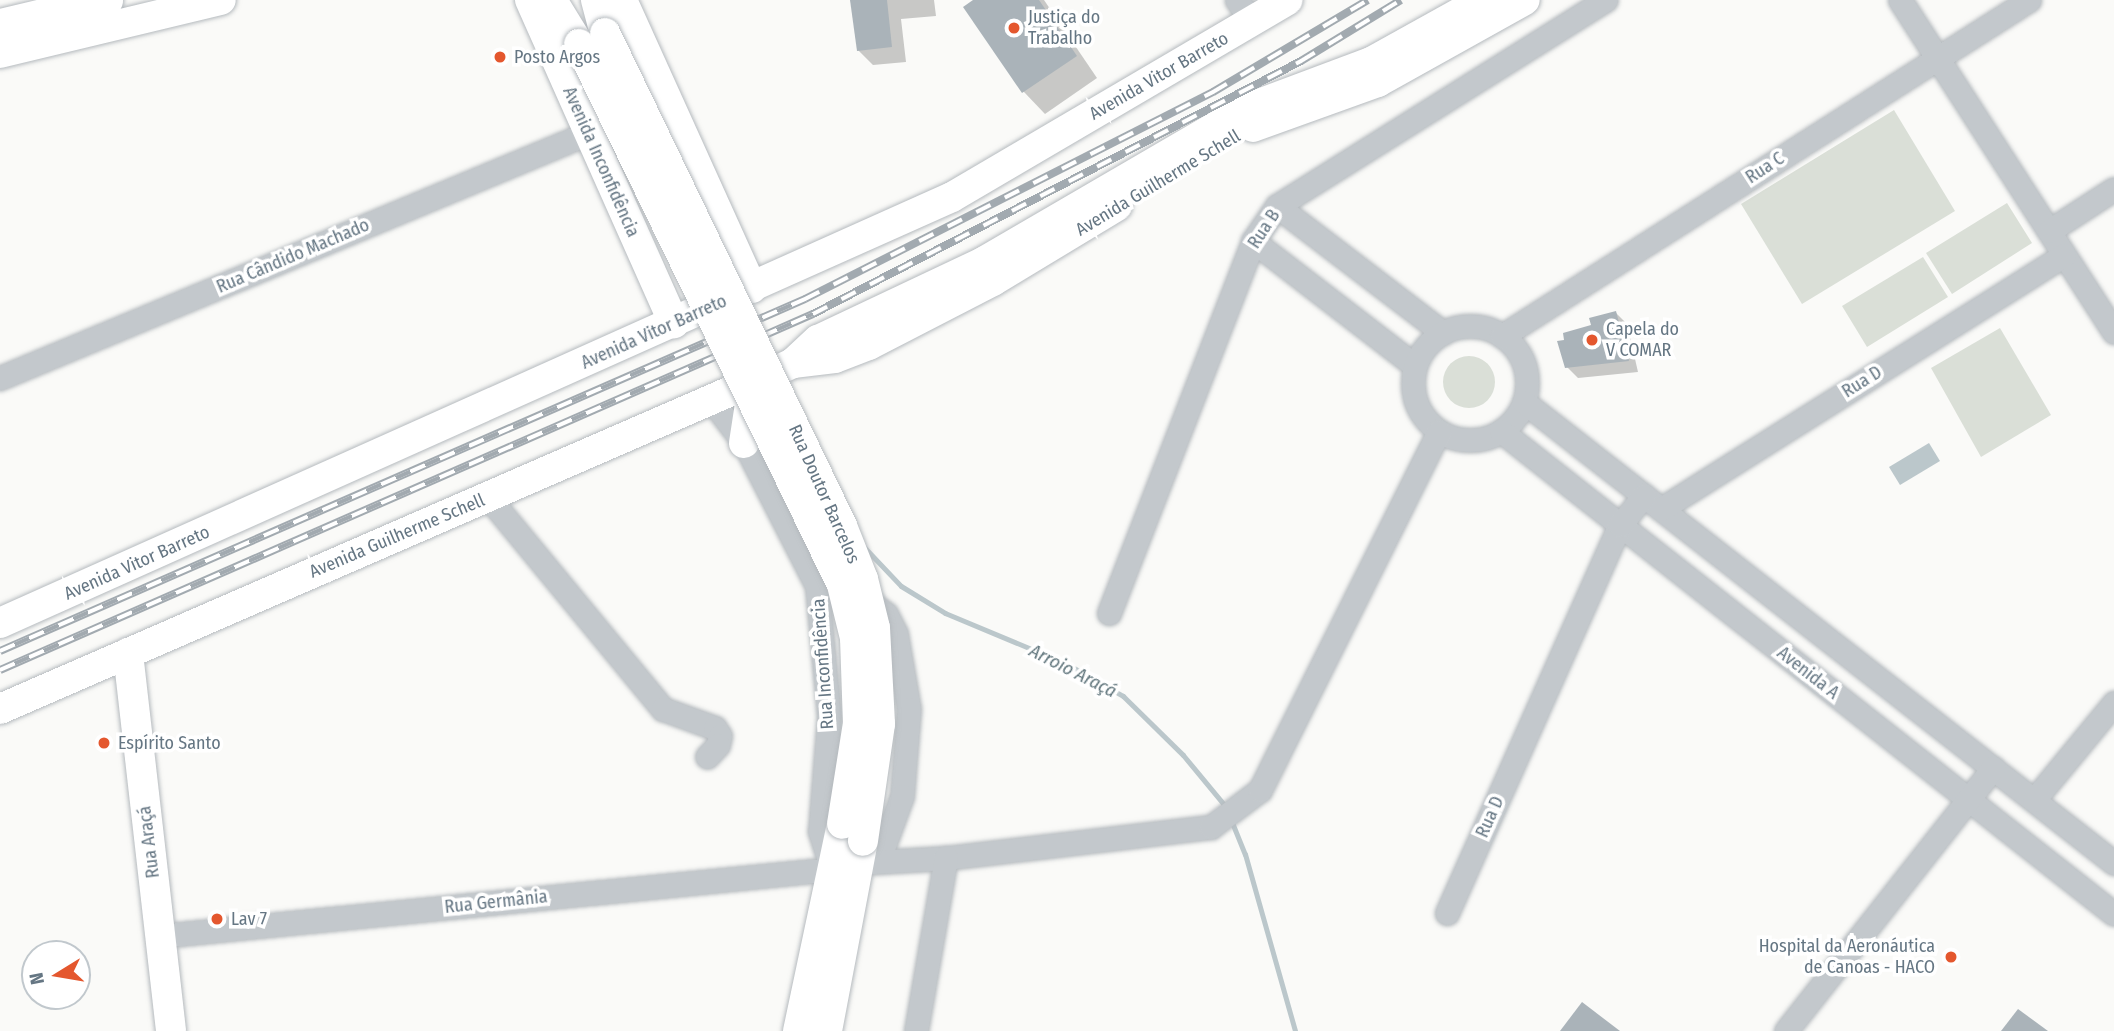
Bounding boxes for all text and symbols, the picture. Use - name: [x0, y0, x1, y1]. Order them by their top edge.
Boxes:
- place label: Justiça do Trabalho: [1028, 7, 1100, 50]
- marker: Justiça do Trabalho: [1006, 20, 1022, 36]
- street label: Avenida Vitor Barreto: [1086, 27, 1232, 125]
- place label: Posto Argos: [514, 46, 600, 68]
- marker: Posto Argos: [492, 49, 508, 65]
- street label: Avenida Inconfidência: [558, 84, 644, 240]
- street label: Avenida Guilherme Schell: [1072, 125, 1244, 241]
- street label: Rua C: [1742, 148, 1788, 188]
- street label: Rua B: [1243, 205, 1285, 253]
- street label: Rua Cândido Machado: [213, 214, 373, 298]
- street label: Avenida Vitor Barreto: [578, 290, 730, 374]
- place label: Capela do V COMAR: [1606, 319, 1679, 362]
- marker: Capela do V COMAR: [1584, 332, 1600, 348]
- street label: Rua D: [1838, 362, 1886, 402]
- street label: Rua Doutor Barcelos: [784, 421, 864, 567]
- street label: Avenida Guilherme Schell: [306, 489, 488, 583]
- street label: Avenida Vitor Barreto: [61, 521, 213, 605]
- street label: Rua Inconfidência: [808, 598, 838, 730]
- water label: Arroio Araçá: [1026, 639, 1120, 703]
- street label: Avenida A: [1773, 642, 1843, 704]
- place label: Espírito Santo: [118, 732, 221, 754]
- marker: Espírito Santo: [96, 735, 112, 751]
- street label: Rua D: [1471, 793, 1509, 841]
- street label: Rua Araçá: [134, 805, 164, 879]
- street label: Rua Germânia: [444, 886, 548, 918]
- place label: Lav 7: [231, 908, 267, 930]
- marker: Lav 7: [209, 911, 225, 927]
- place label: Hospital da Aeronáutica de Canoas - HACO: [1759, 936, 1935, 978]
- north arrow: [21, 940, 91, 1010]
- marker: Hospital da Aeronáutica de Canoas - HACO: [1941, 947, 1961, 967]
- text: N: [24, 971, 49, 987]

